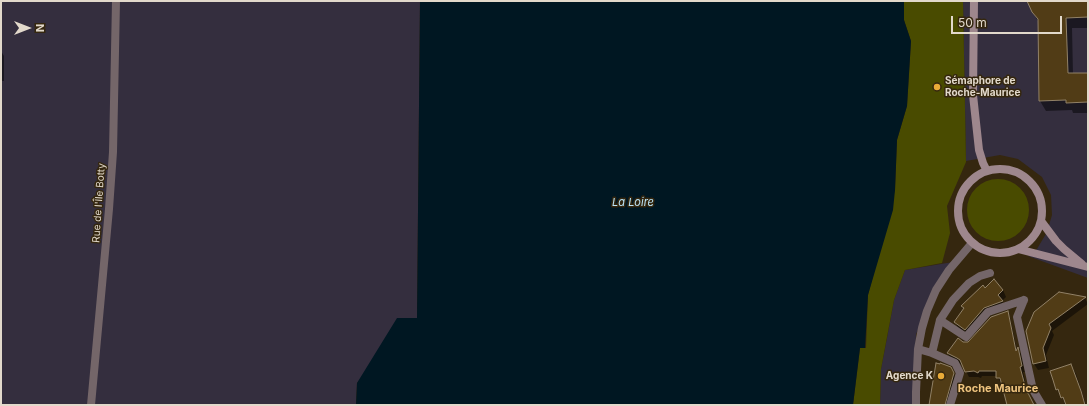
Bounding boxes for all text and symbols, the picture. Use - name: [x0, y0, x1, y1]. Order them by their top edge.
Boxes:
- north arrow: [8, 8, 48, 48]
- scale bar: [953, 8, 1064, 34]
- text: 50 m: [958, 15, 987, 30]
- text: N: [33, 24, 47, 32]
- place label: Sémaphore de Roche-Maurice: [945, 75, 1020, 98]
- marker: Sémaphore de Roche-Maurice: [932, 82, 942, 92]
- street label: Rue de l'Île Botty: [90, 163, 108, 243]
- water label: La Loire: [612, 196, 654, 210]
- place label: Agence K: [886, 370, 933, 382]
- marker: Agence K: [936, 371, 946, 381]
- district label: Roche Maurice: [958, 382, 1038, 396]

